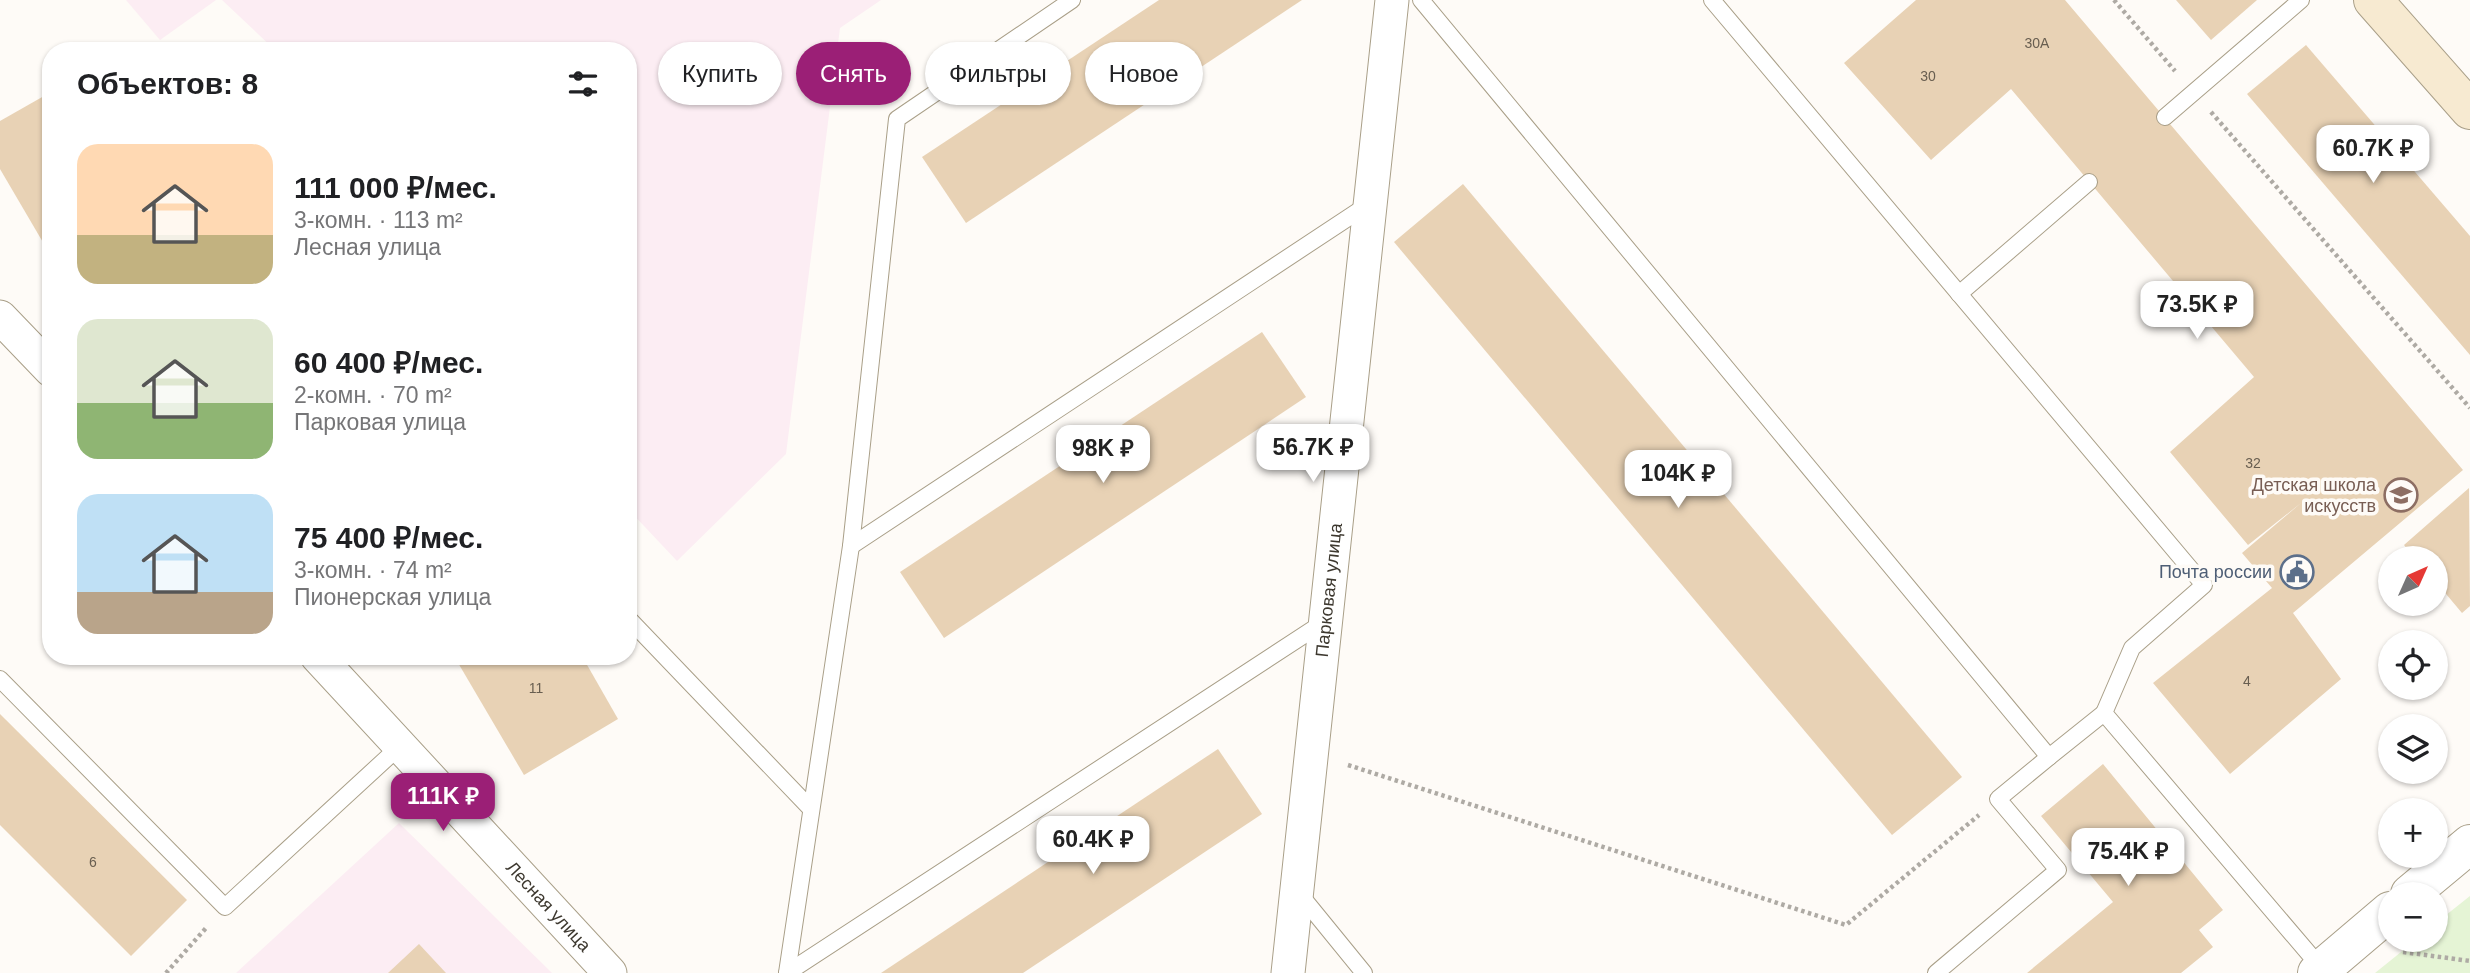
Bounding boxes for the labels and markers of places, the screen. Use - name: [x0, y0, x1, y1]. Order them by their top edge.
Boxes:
- pin: 60.7K ₽: [2308, 125, 2438, 185]
- pin: 73.5K ₽: [2132, 282, 2262, 341]
- pin: 56.7K ₽: [1248, 424, 1378, 484]
- pin: 98K ₽: [1054, 426, 1152, 485]
- pin: 104K ₽: [1621, 450, 1735, 510]
- place label: Детская школа искусств: [2252, 475, 2377, 516]
- school or university icon: Детская школа искусств: [2382, 476, 2420, 514]
- public building icon: Почта россии: [2278, 553, 2316, 591]
- place label: Почта россии: [2159, 562, 2272, 582]
- pin: 111K ₽: [386, 774, 500, 833]
- pin: 60.4K ₽: [1028, 816, 1158, 876]
- pin: 75.4K ₽: [2063, 828, 2193, 888]

